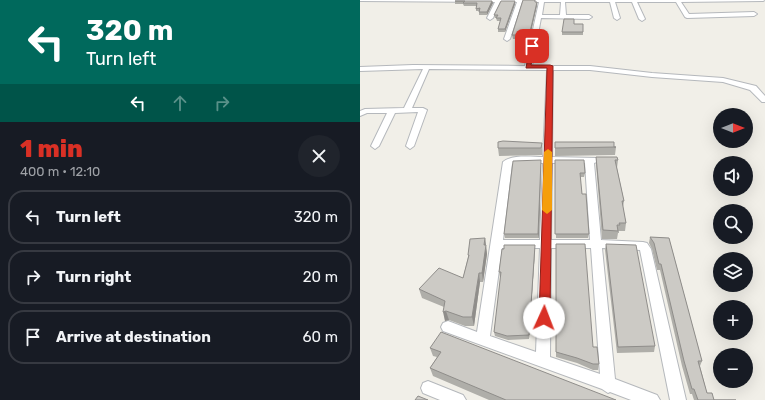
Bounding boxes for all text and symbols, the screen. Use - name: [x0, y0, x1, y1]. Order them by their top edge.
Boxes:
- text: 320 m: [86, 14, 173, 47]
- icon: left: [20, 16, 72, 68]
- pin: [515, 29, 549, 63]
- icon: arrive: [521, 35, 543, 57]
- text: Turn left: [86, 48, 156, 70]
- icon: left: [127, 92, 149, 114]
- icon: ahead: [169, 92, 191, 114]
- icon: right: [211, 92, 233, 114]
- north arrow: [713, 108, 753, 148]
- map controls: [713, 108, 753, 388]
- text: 1 min: [20, 135, 83, 163]
- button: close: [298, 135, 340, 177]
- button: sound: [713, 156, 753, 196]
- text: 400 m · 12:10: [20, 164, 100, 179]
- button: search: [713, 204, 753, 244]
- icon: left: [22, 206, 44, 228]
- text: Turn left: [56, 208, 121, 226]
- text: 320 m: [294, 208, 338, 226]
- button: layers: [713, 252, 753, 292]
- icon: right: [22, 266, 44, 288]
- text: Turn right: [56, 268, 131, 286]
- text: 20 m: [303, 268, 338, 286]
- position arrow: [523, 297, 565, 339]
- button: +: [713, 300, 753, 340]
- icon: arrive: [22, 326, 44, 348]
- text: Arrive at destination: [56, 328, 211, 346]
- text: 60 m: [302, 328, 338, 346]
- button: −: [713, 348, 753, 388]

